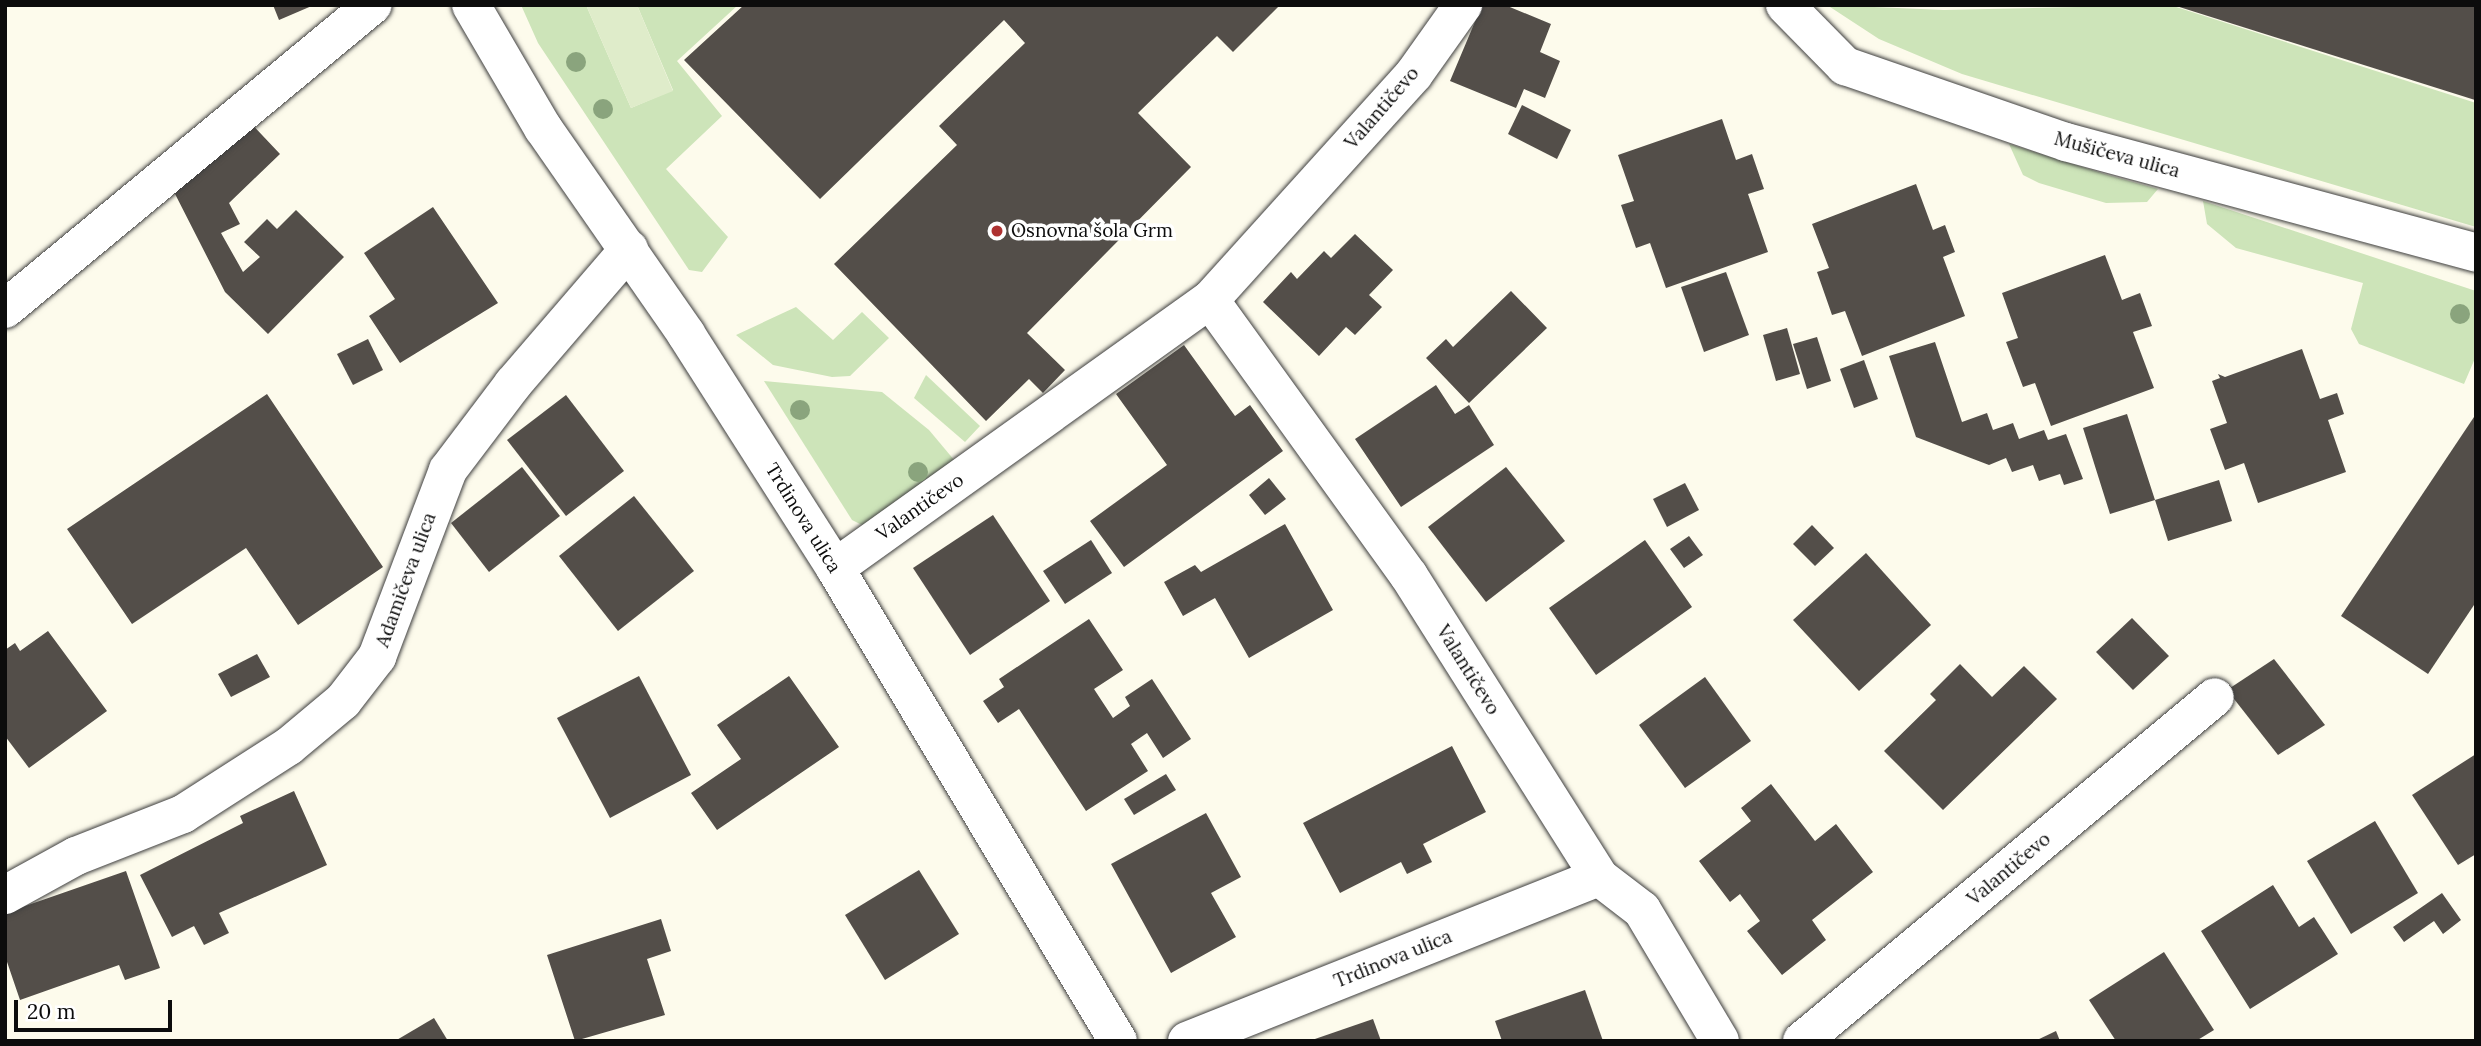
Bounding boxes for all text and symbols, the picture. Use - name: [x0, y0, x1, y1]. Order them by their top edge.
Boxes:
- street label: Valantičevo: [1340, 62, 1424, 154]
- street label: Mušičeva ulica: [2052, 127, 2182, 183]
- place label: Osnovna šola Grm: [1011, 220, 1173, 242]
- marker: Osnovna šola Grm: [989, 223, 1005, 239]
- street label: Trdinova ulica: [760, 459, 846, 577]
- street label: Valantičevo: [872, 469, 968, 545]
- street label: Adamičeva ulica: [371, 510, 441, 650]
- street label: Valantičevo: [1431, 621, 1505, 719]
- street label: Valantičevo: [1963, 828, 2055, 910]
- street label: Trdinova ulica: [1331, 925, 1455, 993]
- scale bar: [18, 986, 175, 1030]
- text: 20 m: [27, 998, 76, 1025]

